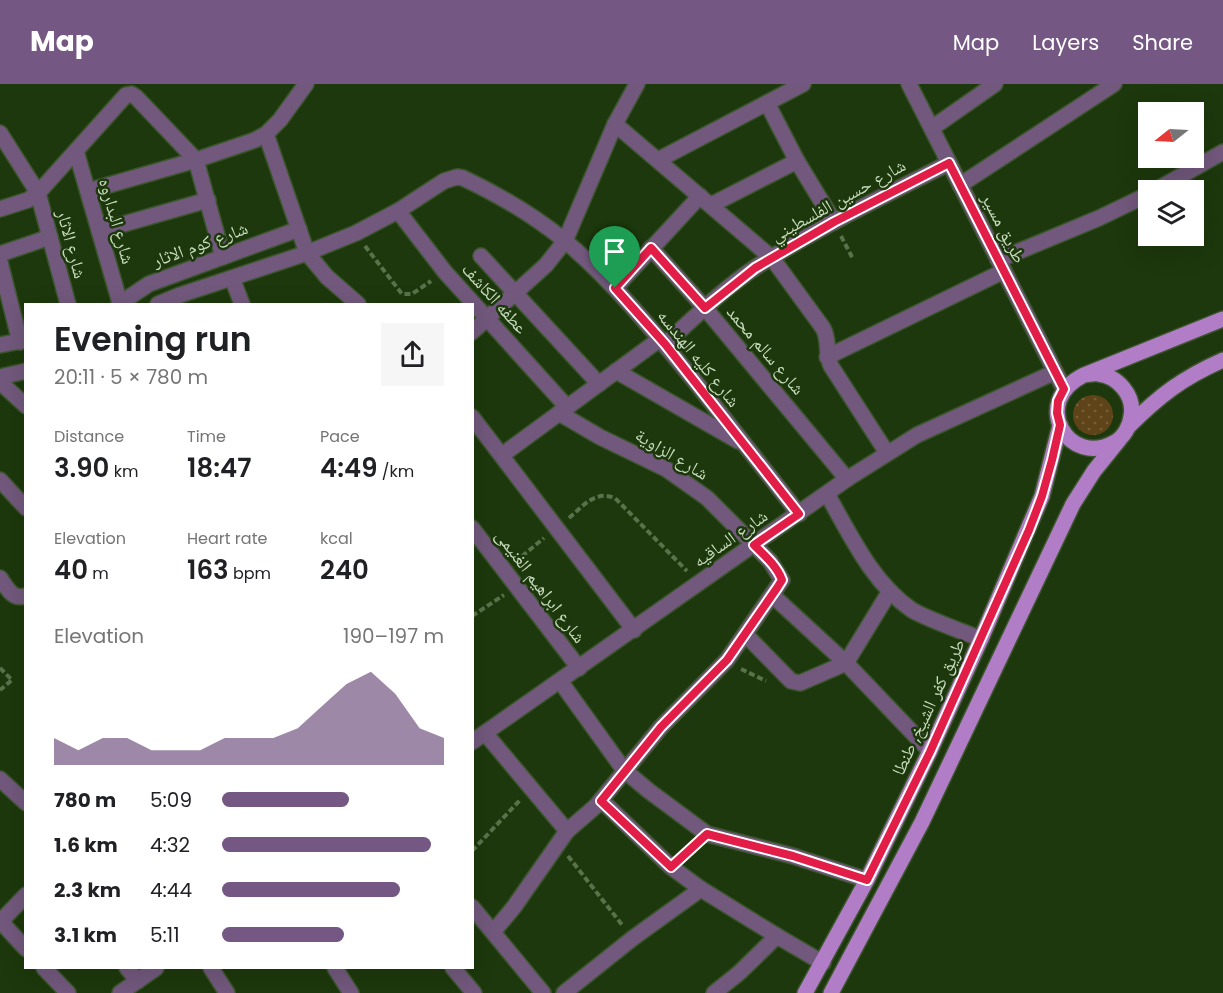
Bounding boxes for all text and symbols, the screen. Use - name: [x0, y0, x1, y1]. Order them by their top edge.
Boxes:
- text: Map: [30, 22, 94, 61]
- text: Map: [953, 28, 999, 57]
- text: Layers: [1032, 28, 1099, 57]
- text: Share: [1132, 28, 1193, 57]
- north arrow: [1138, 102, 1204, 168]
- map controls: [1138, 102, 1204, 246]
- street label: شارع حسين الفلسطيني: [766, 152, 911, 250]
- street label: شارع البداروه: [93, 175, 141, 267]
- button: layers: [1138, 180, 1204, 246]
- street label: طريق مسير: [975, 188, 1032, 267]
- street label: شارع الاثار: [51, 206, 93, 281]
- street label: شارع كوم الاثار: [148, 215, 251, 273]
- pin: [589, 226, 640, 288]
- icon: arrive: [598, 235, 631, 268]
- street label: عطفه الكاشف: [456, 257, 534, 339]
- street label: شارع سالم محمد: [721, 300, 811, 400]
- street label: شارع كليه الهندسه: [652, 304, 746, 412]
- text: Evening run: [54, 316, 252, 363]
- button: share: [381, 323, 444, 386]
- text: 20:11 · 5 × 780 m: [54, 363, 208, 391]
- street label: شارع الزاوية: [631, 422, 713, 486]
- text: Distance: [54, 425, 124, 448]
- text: Time: [187, 425, 226, 448]
- text: Pace: [320, 425, 360, 448]
- text: 3.90: [54, 450, 109, 486]
- text: 18:47: [187, 450, 251, 486]
- text: 4:49: [320, 450, 378, 486]
- text: km: [109, 460, 138, 483]
- text: /km: [378, 460, 414, 483]
- street label: شارع الساقيه: [688, 503, 772, 573]
- street label: شارع ابراهيم الغنيمى: [490, 524, 592, 648]
- text: Elevation: [54, 527, 126, 550]
- text: Heart rate: [187, 527, 267, 550]
- text: kcal: [320, 527, 353, 550]
- text: 40: [54, 552, 88, 588]
- text: 163: [187, 552, 229, 588]
- text: 240: [320, 552, 369, 588]
- text: m: [88, 562, 109, 585]
- text: bpm: [229, 562, 271, 585]
- text: Elevation: [54, 622, 144, 650]
- text: 190–197 m: [343, 622, 444, 650]
- street label: طريق كفر الشيخ, طنطا: [885, 635, 971, 779]
- text: 780 m: [54, 786, 116, 814]
- text: 5:09: [150, 786, 192, 814]
- text: 1.6 km: [54, 831, 118, 859]
- text: 4:32: [150, 831, 190, 859]
- text: 2.3 km: [54, 876, 121, 904]
- text: 4:44: [150, 876, 192, 904]
- text: 3.1 km: [54, 921, 117, 949]
- text: 5:11: [150, 921, 180, 949]

